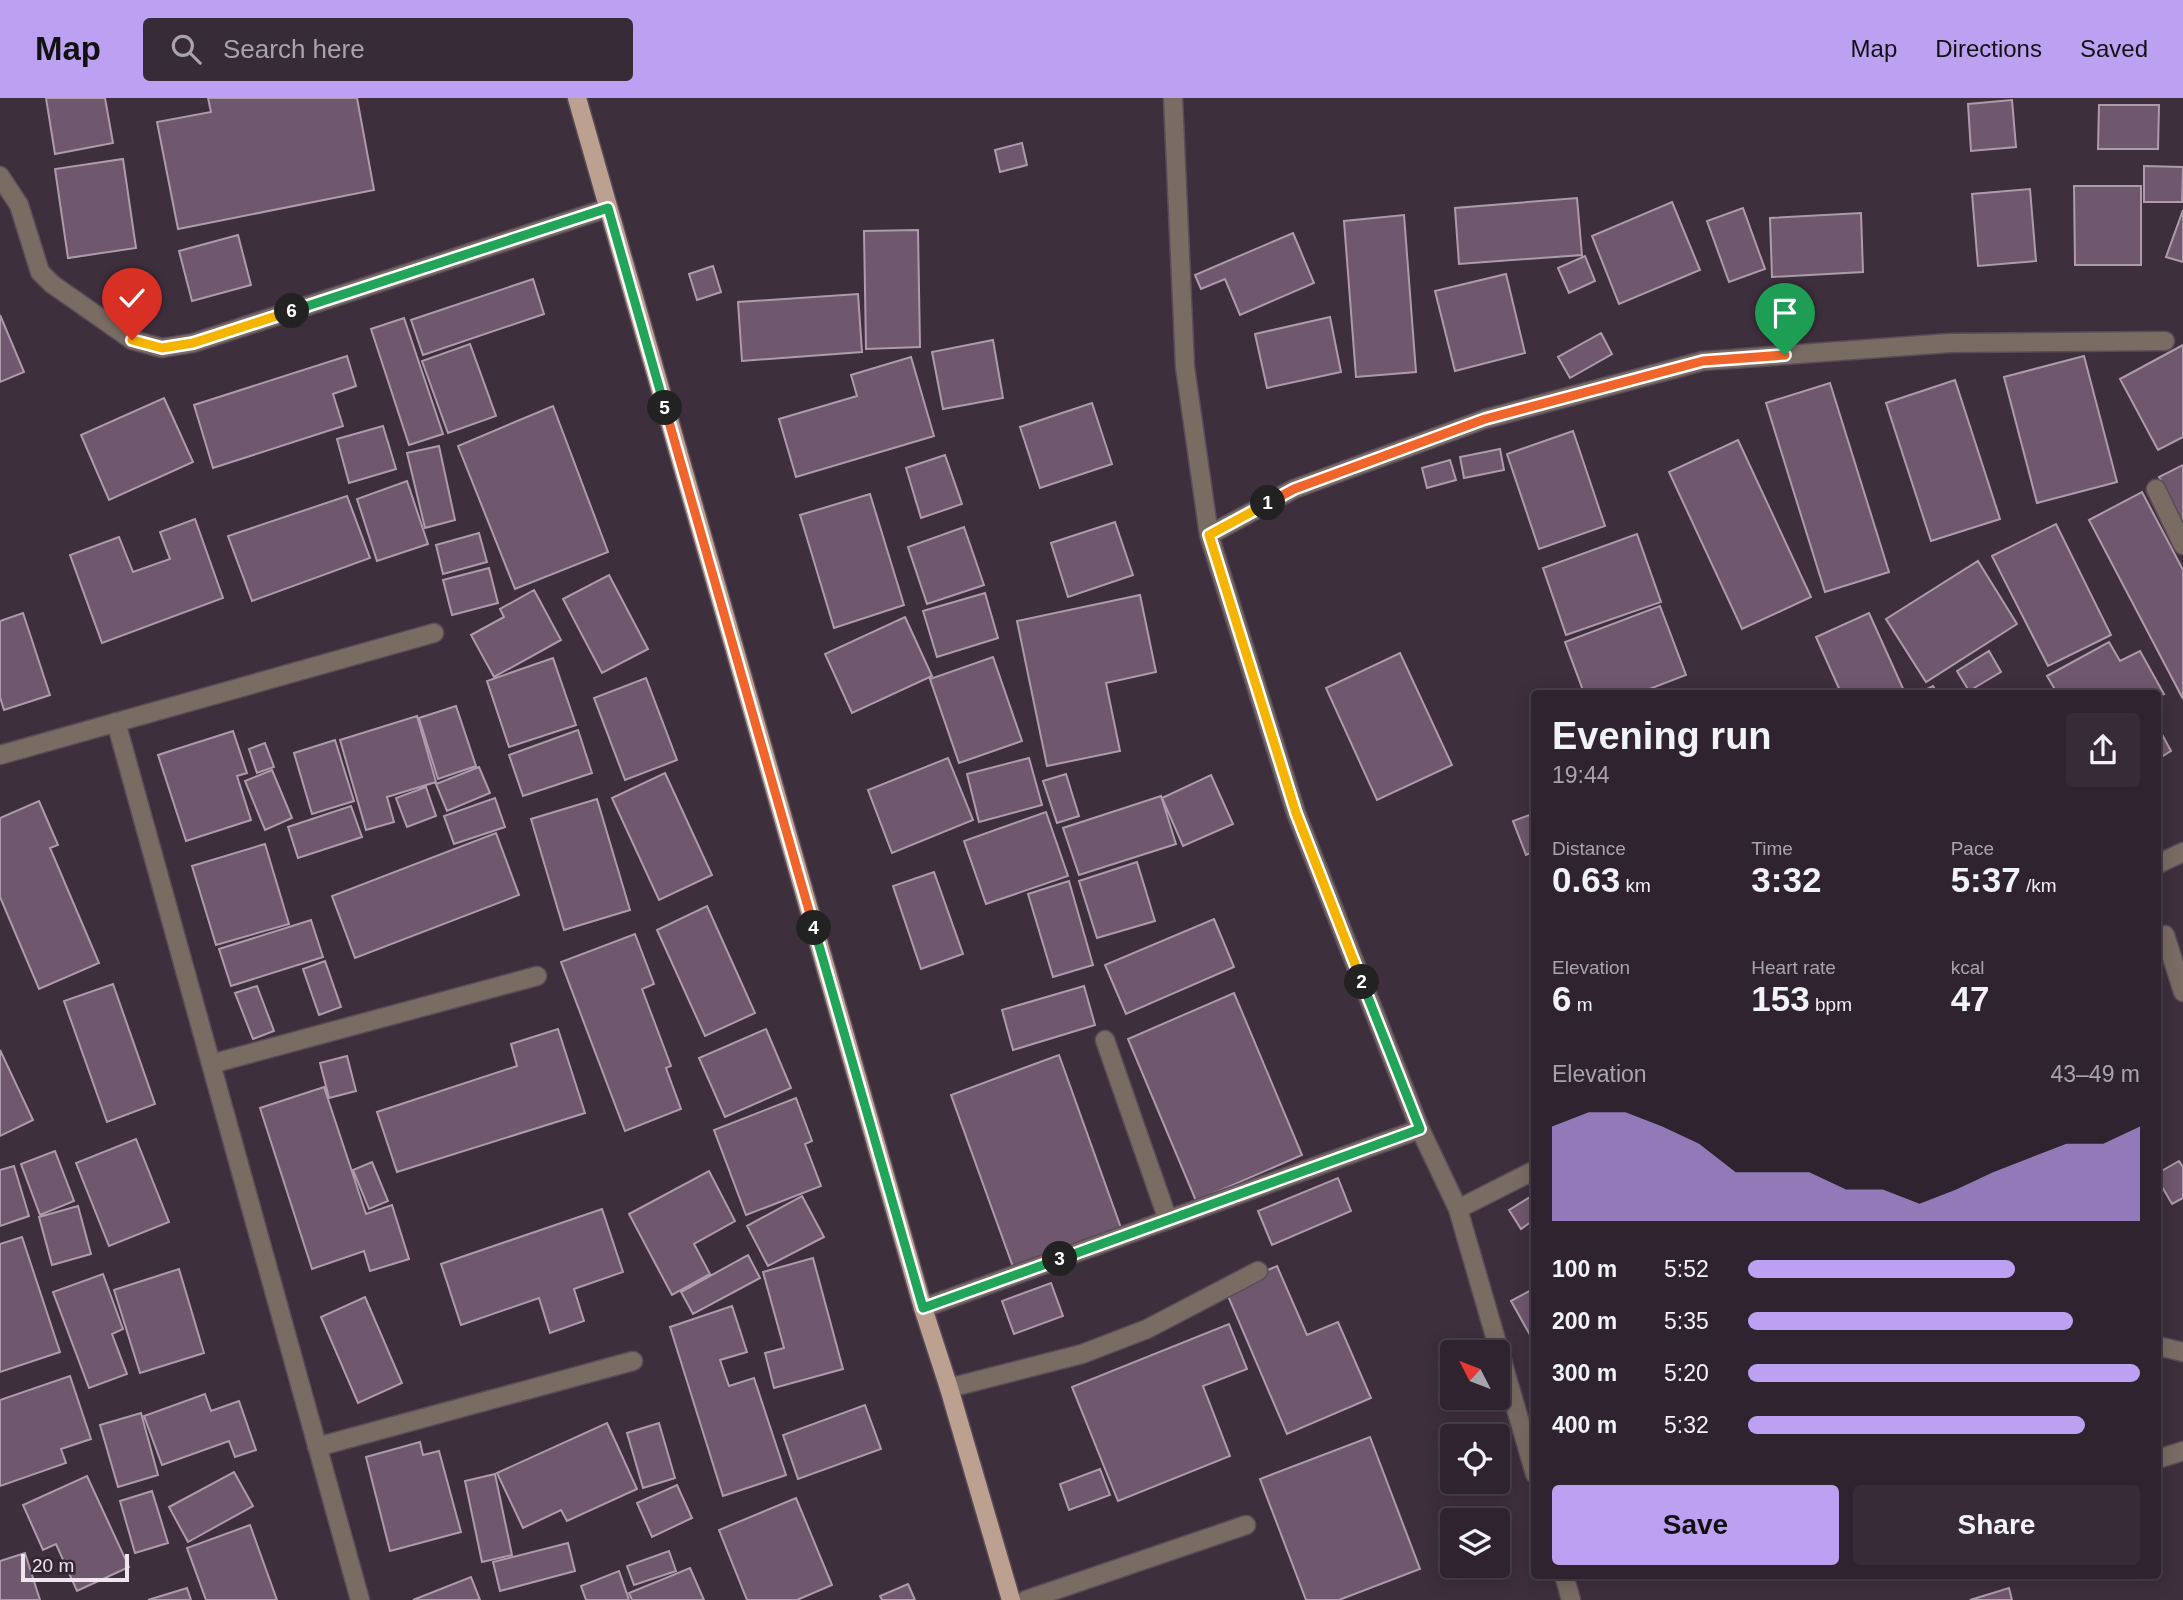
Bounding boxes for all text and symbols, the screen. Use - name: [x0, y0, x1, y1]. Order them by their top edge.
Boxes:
- search box: [143, 18, 633, 81]
- text: Map: [35, 30, 101, 67]
- icon: search: [167, 30, 205, 68]
- text: Search here: [223, 34, 365, 64]
- text: Map: [1851, 35, 1897, 62]
- text: Directions: [1935, 35, 2042, 62]
- text: Saved: [2080, 35, 2148, 62]
- pin: [102, 268, 162, 340]
- icon: check: [113, 279, 151, 317]
- pin: [1755, 283, 1815, 355]
- pin: 6: [274, 294, 310, 328]
- icon: arrive: [1766, 294, 1804, 332]
- text: 6: [286, 300, 297, 321]
- pin: 5: [648, 390, 682, 426]
- text: 5: [659, 397, 670, 418]
- pin: 1: [1250, 486, 1286, 520]
- text: 1: [1262, 492, 1273, 513]
- button: share: [2066, 713, 2140, 787]
- text: Evening run: [1552, 715, 1772, 757]
- text: 19:44: [1552, 762, 1610, 788]
- text: Distance: [1552, 838, 1626, 859]
- text: Time: [1751, 838, 1793, 859]
- text: Pace: [1951, 838, 1994, 859]
- text: 0.63: [1552, 860, 1620, 899]
- text: 3:32: [1751, 860, 1821, 899]
- text: 5:37: [1951, 860, 2021, 899]
- text: km: [1620, 875, 1651, 896]
- text: /km: [2021, 875, 2057, 896]
- pin: 4: [796, 910, 832, 946]
- text: 4: [808, 917, 819, 938]
- text: Elevation: [1552, 957, 1630, 978]
- text: Heart rate: [1751, 957, 1836, 978]
- text: kcal: [1951, 957, 1984, 978]
- pin: 2: [1344, 964, 1380, 1000]
- text: 2: [1356, 971, 1367, 992]
- text: 6: [1552, 979, 1571, 1018]
- text: 153: [1751, 979, 1810, 1018]
- text: 47: [1951, 979, 1990, 1018]
- text: m: [1571, 994, 1593, 1015]
- text: bpm: [1810, 994, 1852, 1015]
- text: Elevation: [1552, 1061, 1647, 1087]
- text: 43–49 m: [2050, 1061, 2140, 1087]
- pin: 3: [1042, 1242, 1078, 1276]
- text: 3: [1054, 1248, 1065, 1269]
- text: 100 m: [1552, 1256, 1617, 1282]
- text: 5:52: [1664, 1256, 1709, 1282]
- text: 200 m: [1552, 1308, 1617, 1334]
- text: 5:35: [1664, 1308, 1709, 1334]
- north arrow: [1440, 1340, 1510, 1410]
- map controls: [1440, 1340, 1510, 1578]
- text: 300 m: [1552, 1360, 1617, 1386]
- text: 5:20: [1664, 1360, 1709, 1386]
- text: 400 m: [1552, 1412, 1617, 1438]
- text: 5:32: [1664, 1412, 1709, 1438]
- button: locate: [1440, 1424, 1510, 1494]
- button: Save: [1552, 1485, 1839, 1565]
- button: Share: [1853, 1485, 2140, 1565]
- button: layers: [1440, 1508, 1510, 1578]
- scale bar: [21, 1551, 130, 1583]
- text: 20 m: [32, 1555, 74, 1576]

